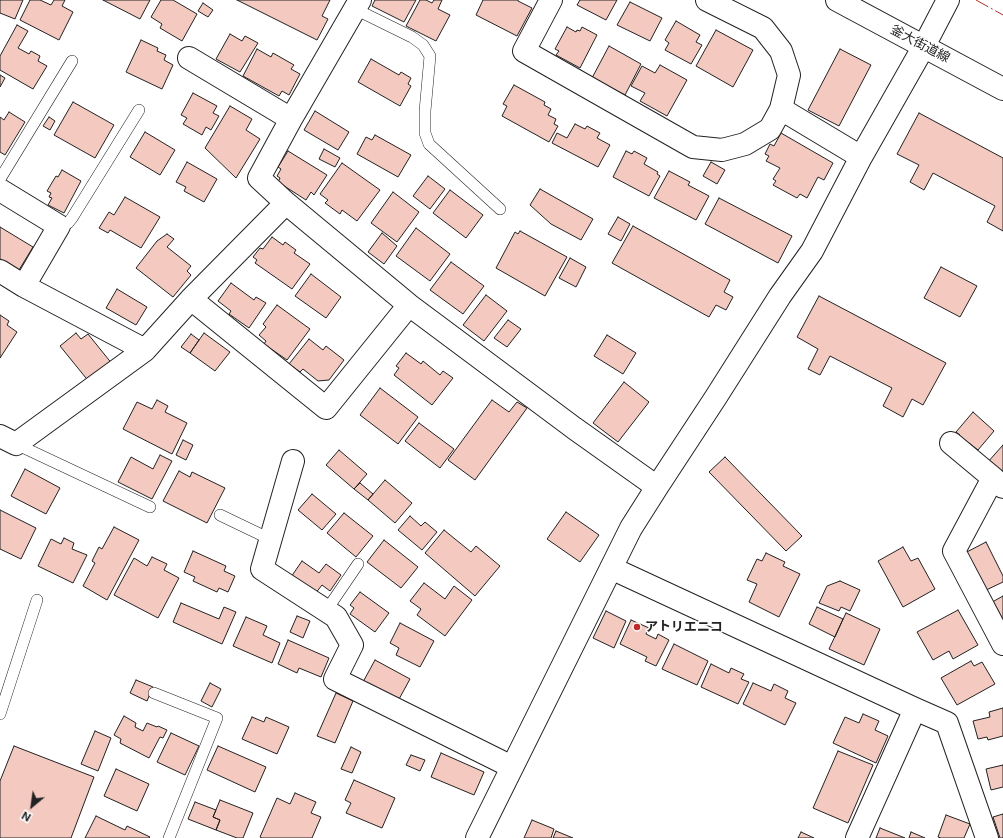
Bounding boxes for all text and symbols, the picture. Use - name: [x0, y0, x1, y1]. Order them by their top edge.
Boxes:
- street label: 釜大街道線: [888, 22, 952, 66]
- place label: アトリエニコ: [645, 619, 723, 635]
- marker: アトリエニコ: [632, 622, 642, 632]
- north arrow: [12, 786, 52, 826]
- text: N: [19, 808, 33, 825]

